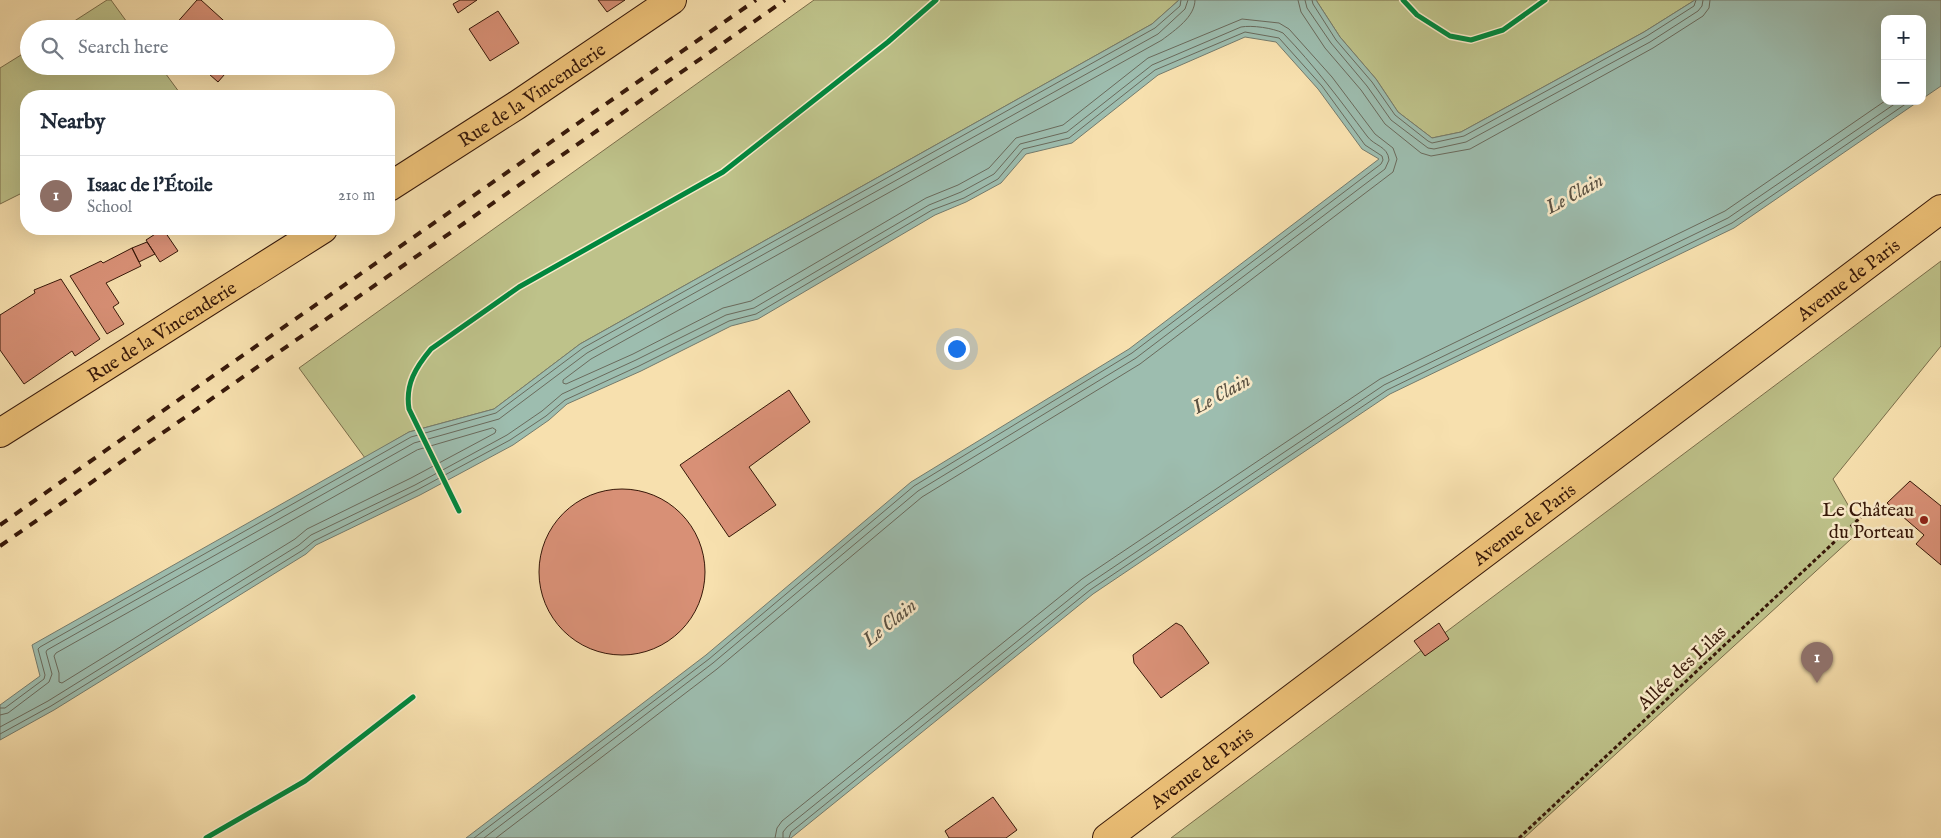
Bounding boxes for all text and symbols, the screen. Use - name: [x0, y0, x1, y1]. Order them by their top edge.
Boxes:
- map controls: [1881, 15, 1926, 105]
- button: +: [1881, 15, 1926, 60]
- search box: [20, 20, 395, 75]
- icon: search: [38, 34, 66, 62]
- text: Search here: [78, 36, 169, 60]
- street label: Rue de la Vincenderie: [454, 38, 611, 153]
- button: −: [1881, 60, 1926, 105]
- text: Nearby: [40, 109, 105, 136]
- water label: Le Clain: [1540, 168, 1608, 221]
- text: Isaac de l'Étoile: [87, 174, 213, 198]
- text: 1: [53, 186, 59, 206]
- text: 210 m: [338, 186, 375, 206]
- text: School: [87, 198, 132, 218]
- street label: Avenue de Paris: [1792, 234, 1905, 328]
- street label: Rue de la Vincenderie: [83, 276, 242, 389]
- your location: [944, 336, 970, 362]
- water label: Le Clain: [1187, 368, 1255, 421]
- street label: Avenue de Paris: [1468, 479, 1581, 573]
- place label: Le Château du Porteau: [1822, 499, 1914, 545]
- marker: Le Château du Porteau: [1918, 514, 1930, 526]
- water label: Le Clain: [857, 594, 922, 653]
- street label: Allée des Lilas: [1632, 621, 1732, 716]
- pin: 1: [1801, 642, 1833, 683]
- street label: Avenue de Paris: [1145, 722, 1259, 816]

